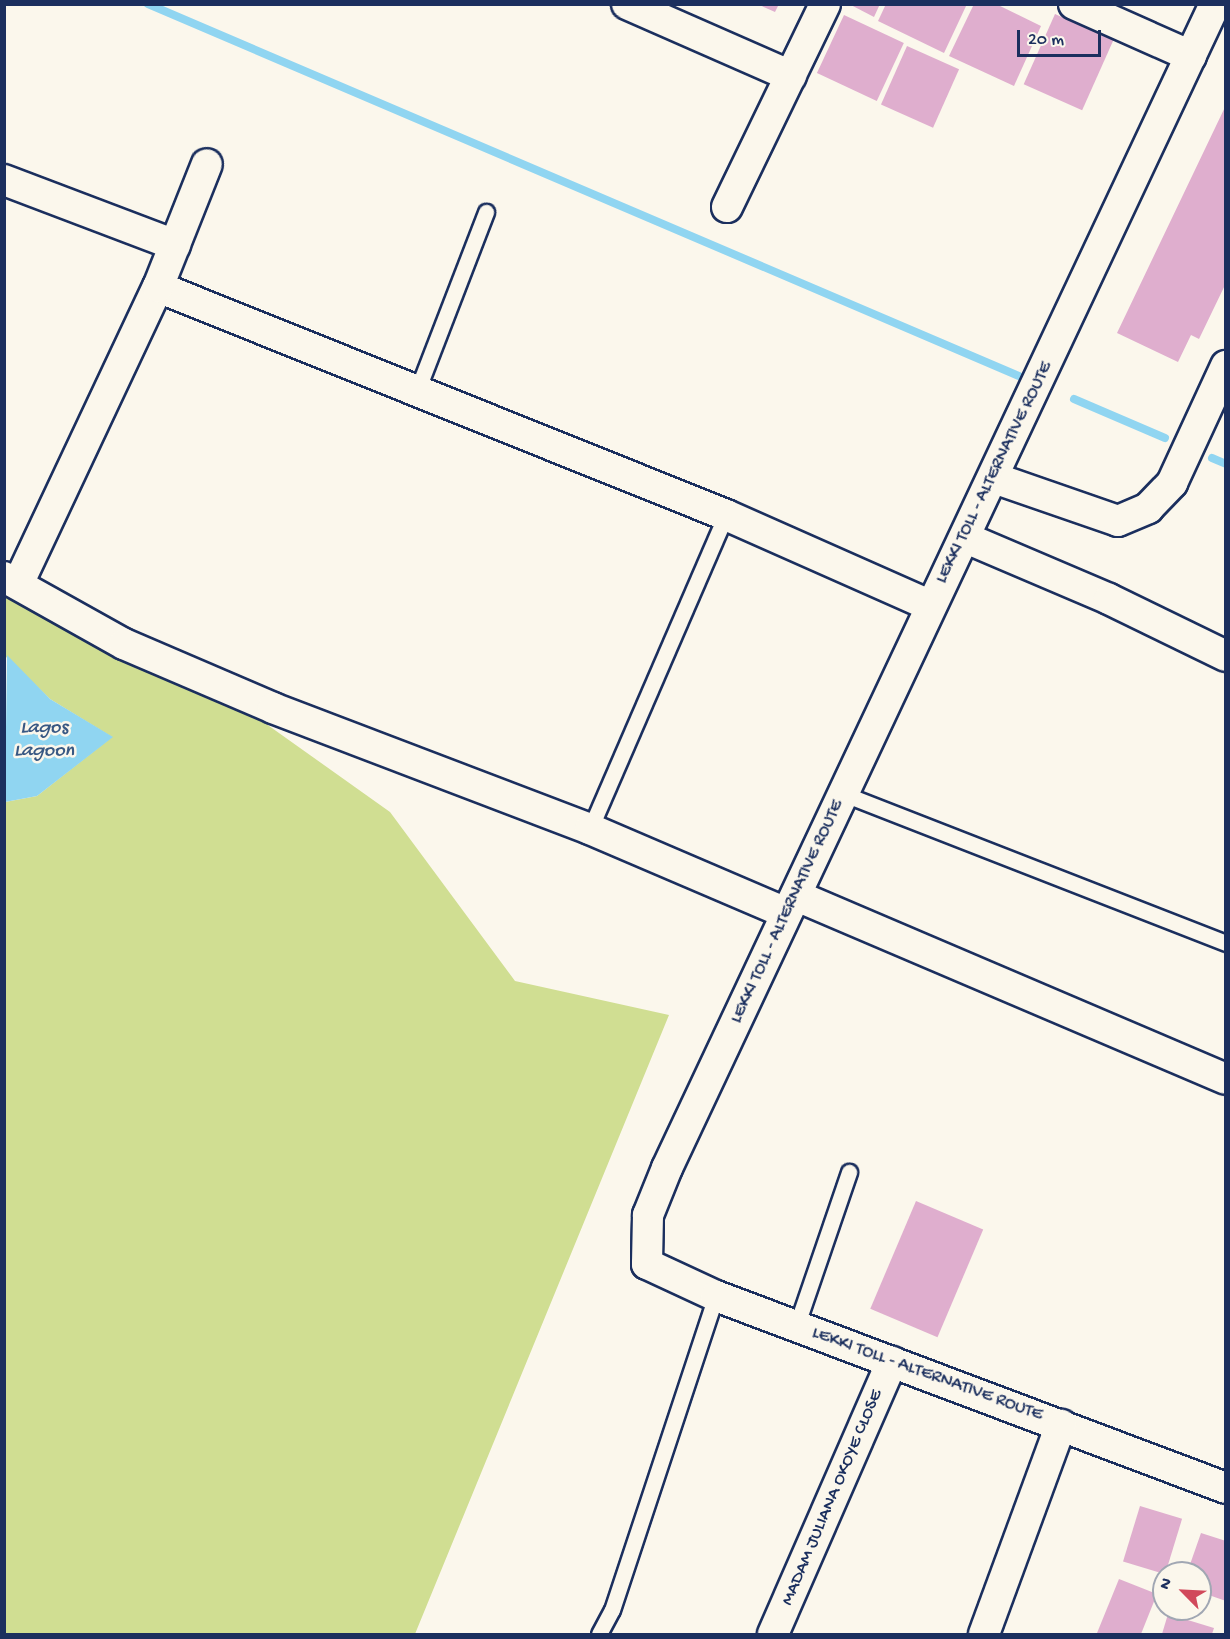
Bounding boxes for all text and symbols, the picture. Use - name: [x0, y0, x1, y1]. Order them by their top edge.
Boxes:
- scale bar: [1020, 18, 1104, 56]
- text: 20 m: [1028, 30, 1064, 51]
- street label: LEKKI TOLL - ALTERNATIVE ROUTE: [932, 359, 1058, 587]
- water label: Lagos Lagoon: [14, 717, 74, 764]
- street label: LEKKI TOLL - ALTERNATIVE ROUTE: [727, 797, 849, 1027]
- street label: LEKKI TOLL - ALTERNATIVE ROUTE: [809, 1323, 1045, 1427]
- street label: MADAM JULIANA OKOYE CLOSE: [778, 1387, 888, 1609]
- north arrow: [1152, 1561, 1212, 1621]
- text: N: [1156, 1576, 1178, 1593]

